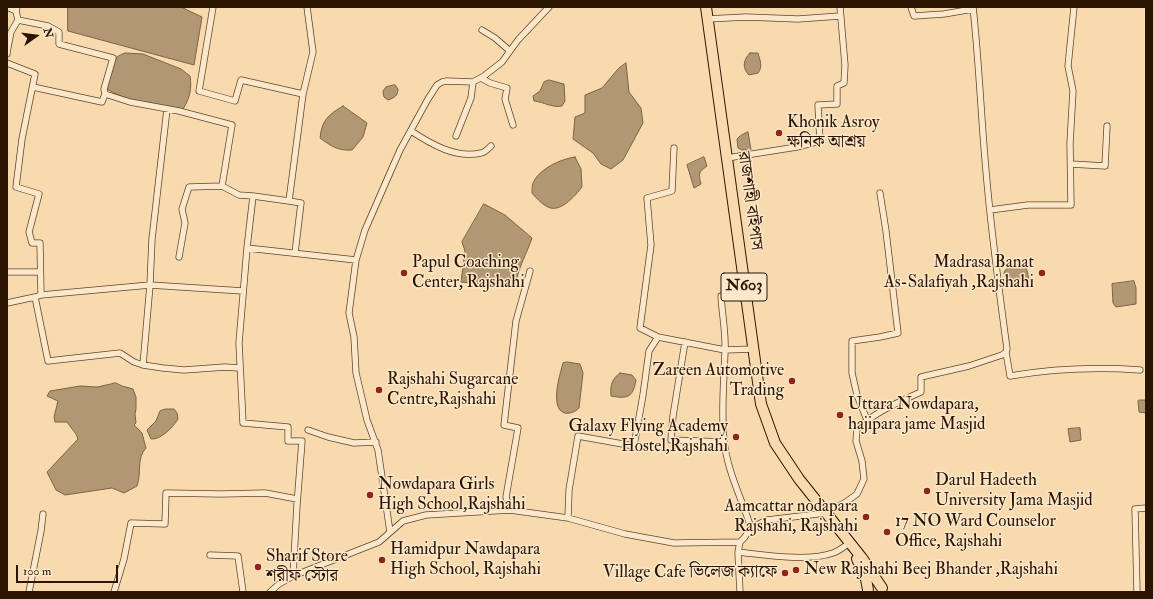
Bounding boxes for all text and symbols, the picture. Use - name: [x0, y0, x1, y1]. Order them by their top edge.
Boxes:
- north arrow: [16, 16, 56, 56]
- text: N: [41, 27, 56, 39]
- place label: Khonik Asroy ক্ষনিক আশ্রয়: [787, 113, 879, 153]
- marker: Khonik Asroy ক্ষনিক আশ্রয়: [774, 128, 784, 138]
- street label: রাজশাহী বাইপাস: [732, 150, 766, 252]
- place label: Papul Coaching Center, Rajshahi: [412, 253, 525, 293]
- place label: Madrasa Banat As-Salafiyah ,Rajshahi: [884, 253, 1034, 293]
- marker: Papul Coaching Center, Rajshahi: [399, 268, 409, 278]
- marker: Madrasa Banat As-Salafiyah ,Rajshahi: [1037, 268, 1047, 278]
- road number: N603: [721, 273, 767, 301]
- place label: Zareen Automotive Trading: [653, 361, 784, 401]
- place label: Rajshahi Sugarcane Centre,Rajshahi: [387, 370, 518, 410]
- marker: Zareen Automotive Trading: [787, 376, 797, 386]
- marker: Rajshahi Sugarcane Centre,Rajshahi: [374, 385, 384, 395]
- place label: Uttara Nowdapara, hajipara jame Masjid: [848, 395, 985, 435]
- marker: Uttara Nowdapara, hajipara jame Masjid: [835, 410, 845, 420]
- place label: Galaxy Flying Academy Hostel,Rajshahi: [569, 417, 728, 457]
- marker: Galaxy Flying Academy Hostel,Rajshahi: [731, 432, 741, 442]
- place label: Darul Hadeeth University Jama Masjid: [935, 471, 1093, 511]
- place label: Nowdapara Girls High School,Rajshahi: [378, 475, 525, 515]
- marker: Darul Hadeeth University Jama Masjid: [922, 486, 932, 496]
- marker: Nowdapara Girls High School,Rajshahi: [365, 490, 375, 500]
- place label: Aamcattar nodapara Rajshahi, Rajshahi: [724, 497, 858, 537]
- marker: Aamcattar nodapara Rajshahi, Rajshahi: [861, 512, 871, 522]
- place label: 17 NO Ward Counselor Office, Rajshahi: [895, 512, 1056, 552]
- marker: 17 NO Ward Counselor Office, Rajshahi: [882, 527, 892, 537]
- place label: Hamidpur Nawdapara High School, Rajshahi: [390, 540, 541, 580]
- place label: Sharif Store শরীফ স্টোর: [266, 547, 348, 587]
- marker: Hamidpur Nawdapara High School, Rajshahi: [377, 555, 387, 565]
- scale bar: [18, 557, 120, 583]
- place label: New Rajshahi Beej Bhander ,Rajshahi: [804, 560, 1058, 580]
- marker: Sharif Store শরীফ স্টোর: [253, 562, 263, 572]
- place label: Village Cafe ভিলেজ ক্যাফে: [603, 563, 777, 583]
- text: 100 m: [23, 564, 51, 579]
- marker: New Rajshahi Beej Bhander ,Rajshahi: [791, 565, 801, 575]
- marker: Village Cafe ভিলেজ ক্যাফে: [780, 568, 790, 578]

